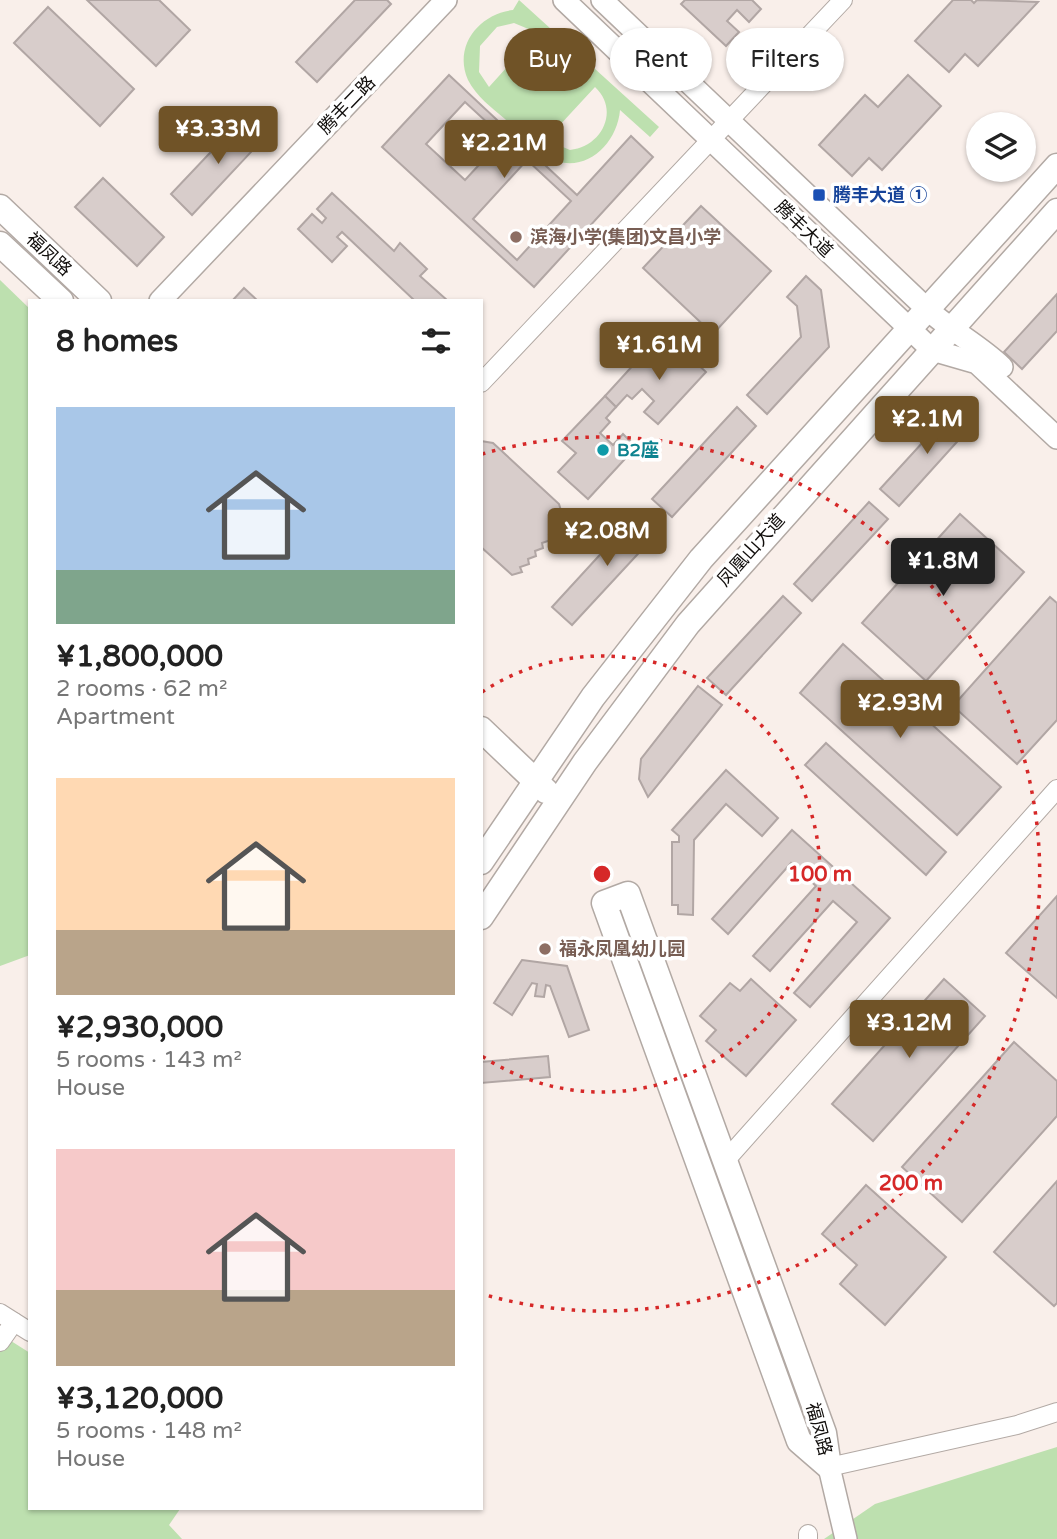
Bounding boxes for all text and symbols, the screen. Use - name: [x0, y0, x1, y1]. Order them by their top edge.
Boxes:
- chip: Buy: [504, 28, 596, 91]
- chip: Rent: [610, 28, 712, 91]
- chip: Filters: [726, 28, 844, 91]
- street label: 腾丰二路: [314, 71, 380, 139]
- pin: ¥3.33M: [161, 106, 275, 166]
- map controls: [966, 112, 1036, 182]
- button: layers: [966, 112, 1036, 182]
- text: ¥3.33M: [175, 115, 261, 143]
- pin: ¥2.21M: [447, 120, 561, 180]
- text: ¥2.21M: [461, 129, 547, 157]
- place label: 腾丰大道 ①: [833, 184, 928, 206]
- marker: 腾丰大道 ①: [811, 187, 827, 203]
- street label: 腾丰大道: [770, 196, 838, 262]
- place label: 滨海小学(集团)文昌小学: [530, 226, 721, 248]
- street label: 福凤路: [22, 228, 76, 280]
- marker: 滨海小学(集团)文昌小学: [508, 229, 524, 245]
- icon: filters: [417, 322, 455, 360]
- pin: ¥1.61M: [602, 322, 716, 382]
- text: 8 homes: [56, 323, 178, 360]
- text: ¥1.61M: [616, 331, 702, 359]
- pin: ¥2.1M: [878, 396, 976, 456]
- text: ¥2.1M: [891, 405, 963, 433]
- place label: B2座: [617, 439, 659, 461]
- marker: B2座: [595, 442, 611, 458]
- icon: home: [193, 452, 319, 578]
- pin: ¥2.08M: [550, 508, 664, 568]
- street label: 凤凰山大道: [713, 509, 789, 591]
- text: ¥2.08M: [564, 517, 650, 545]
- pin: ¥1.8M: [894, 538, 992, 598]
- text: ¥1.8M: [907, 547, 979, 575]
- text: ¥1,800,000: [56, 638, 223, 675]
- text: 2 rooms · 62 m²: [56, 675, 227, 703]
- pin: ¥2.93M: [843, 680, 957, 740]
- text: ¥2.93M: [857, 689, 943, 717]
- text: Apartment: [56, 703, 175, 731]
- icon: home: [193, 823, 319, 949]
- centre of rings: [590, 862, 614, 886]
- text: 100 m: [788, 862, 852, 887]
- place label: 福永凤凰幼儿园: [559, 938, 685, 960]
- marker: 福永凤凰幼儿园: [537, 941, 553, 957]
- pin: ¥3.12M: [852, 1000, 966, 1060]
- text: ¥2,930,000: [56, 1009, 223, 1046]
- text: ¥3.12M: [866, 1009, 952, 1037]
- text: 5 rooms · 143 m²: [56, 1046, 242, 1074]
- text: House: [56, 1074, 125, 1102]
- text: 200 m: [879, 1171, 943, 1196]
- icon: home: [193, 1194, 319, 1320]
- text: ¥3,120,000: [56, 1380, 223, 1417]
- street label: 福凤路: [801, 1400, 837, 1458]
- text: 5 rooms · 148 m²: [56, 1417, 242, 1445]
- text: House: [56, 1445, 125, 1473]

